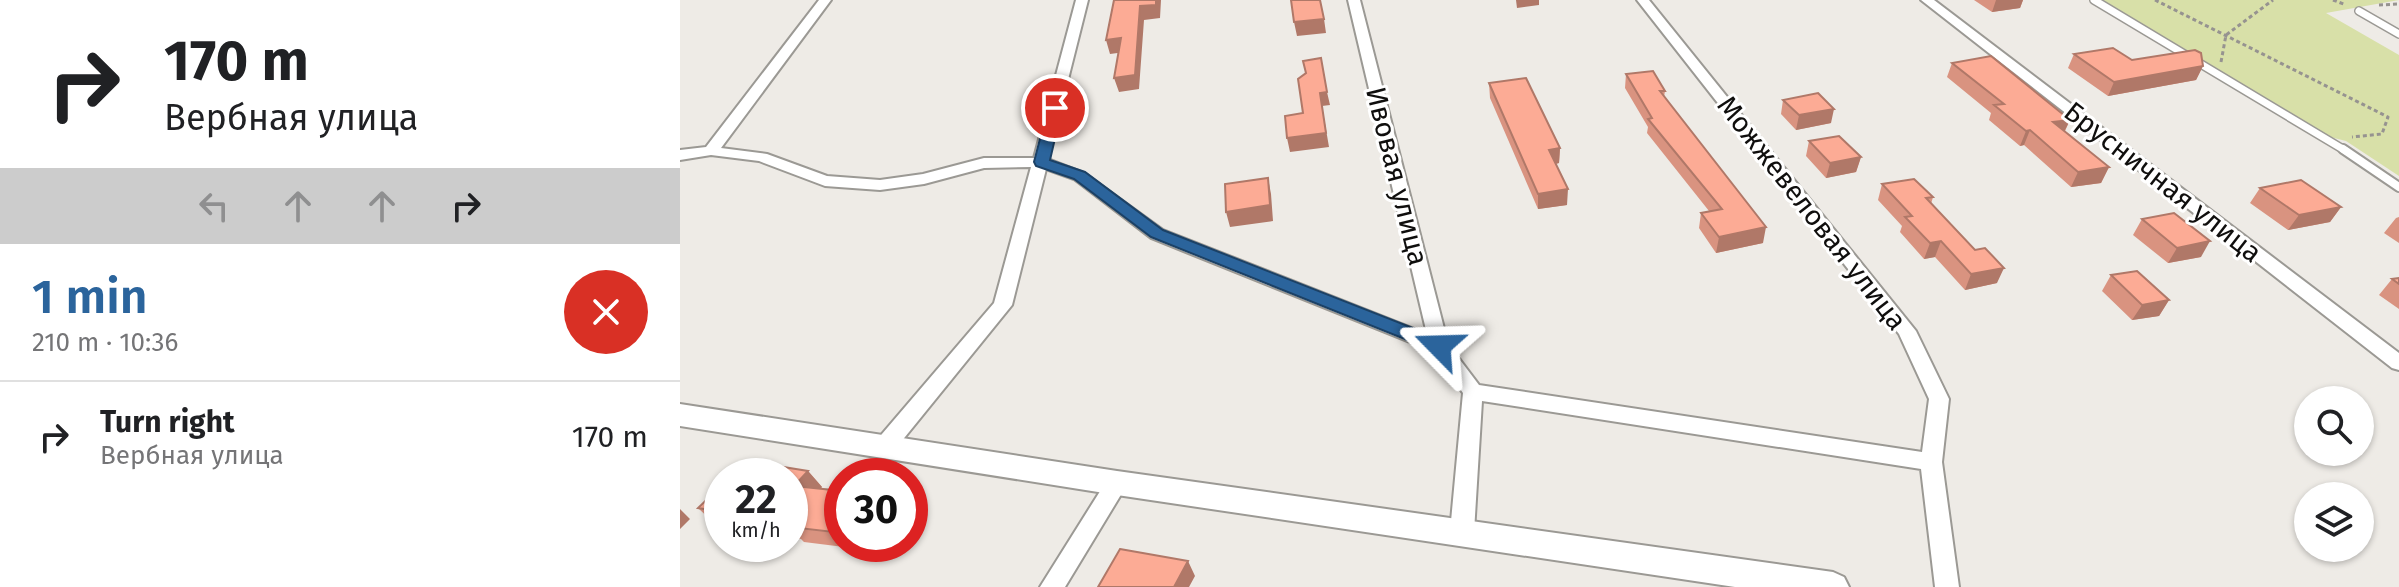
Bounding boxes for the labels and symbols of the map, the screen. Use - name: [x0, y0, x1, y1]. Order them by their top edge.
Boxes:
- pin: [1021, 74, 1089, 142]
- street label: Ивовая улица: [1359, 83, 1435, 269]
- street label: Можжевеловая улица: [1710, 89, 1914, 337]
- street label: Брусничная улица: [2058, 95, 2268, 269]
- position arrow: [1397, 304, 1481, 388]
- speed limit sign: 30: [824, 458, 928, 562]

